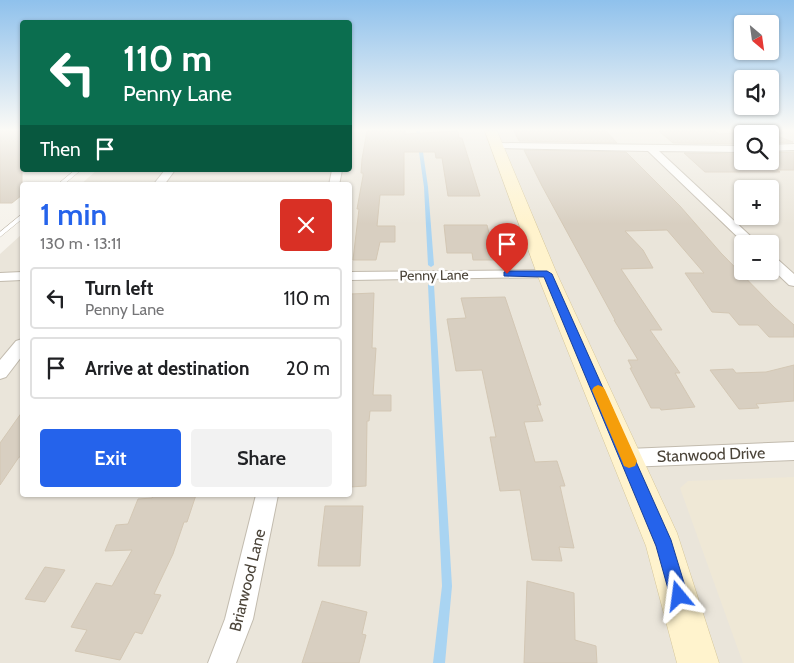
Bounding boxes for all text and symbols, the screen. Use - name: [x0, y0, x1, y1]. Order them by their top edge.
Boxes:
- north arrow: [734, 15, 779, 60]
- map controls: [734, 15, 779, 280]
- text: 110 m: [123, 37, 212, 80]
- icon: left: [40, 40, 105, 105]
- button: sound: [734, 70, 779, 115]
- text: Penny Lane: [123, 80, 232, 107]
- button: search: [734, 125, 779, 170]
- icon: arrive: [91, 135, 119, 163]
- text: Then: [40, 138, 81, 161]
- button: +: [734, 180, 779, 225]
- text: 1 min: [40, 196, 107, 233]
- button: close: [280, 199, 332, 251]
- pin: [486, 223, 528, 274]
- icon: arrive: [493, 230, 521, 258]
- text: 130 m · 13:11: [40, 234, 121, 253]
- button: −: [734, 235, 779, 280]
- street label: Penny Lane: [399, 265, 469, 285]
- text: Turn left: [85, 277, 153, 300]
- icon: left: [42, 284, 70, 312]
- text: 110 m: [283, 287, 330, 310]
- text: Penny Lane: [85, 300, 164, 319]
- icon: arrive: [42, 354, 70, 382]
- text: Arrive at destination: [85, 357, 249, 380]
- text: 20 m: [286, 357, 330, 380]
- button: Exit: [40, 429, 181, 487]
- button: Share: [191, 429, 332, 487]
- street label: Stanwood Drive: [656, 443, 766, 466]
- street label: Briarwood Lane: [226, 527, 269, 633]
- position arrow: [652, 569, 704, 621]

